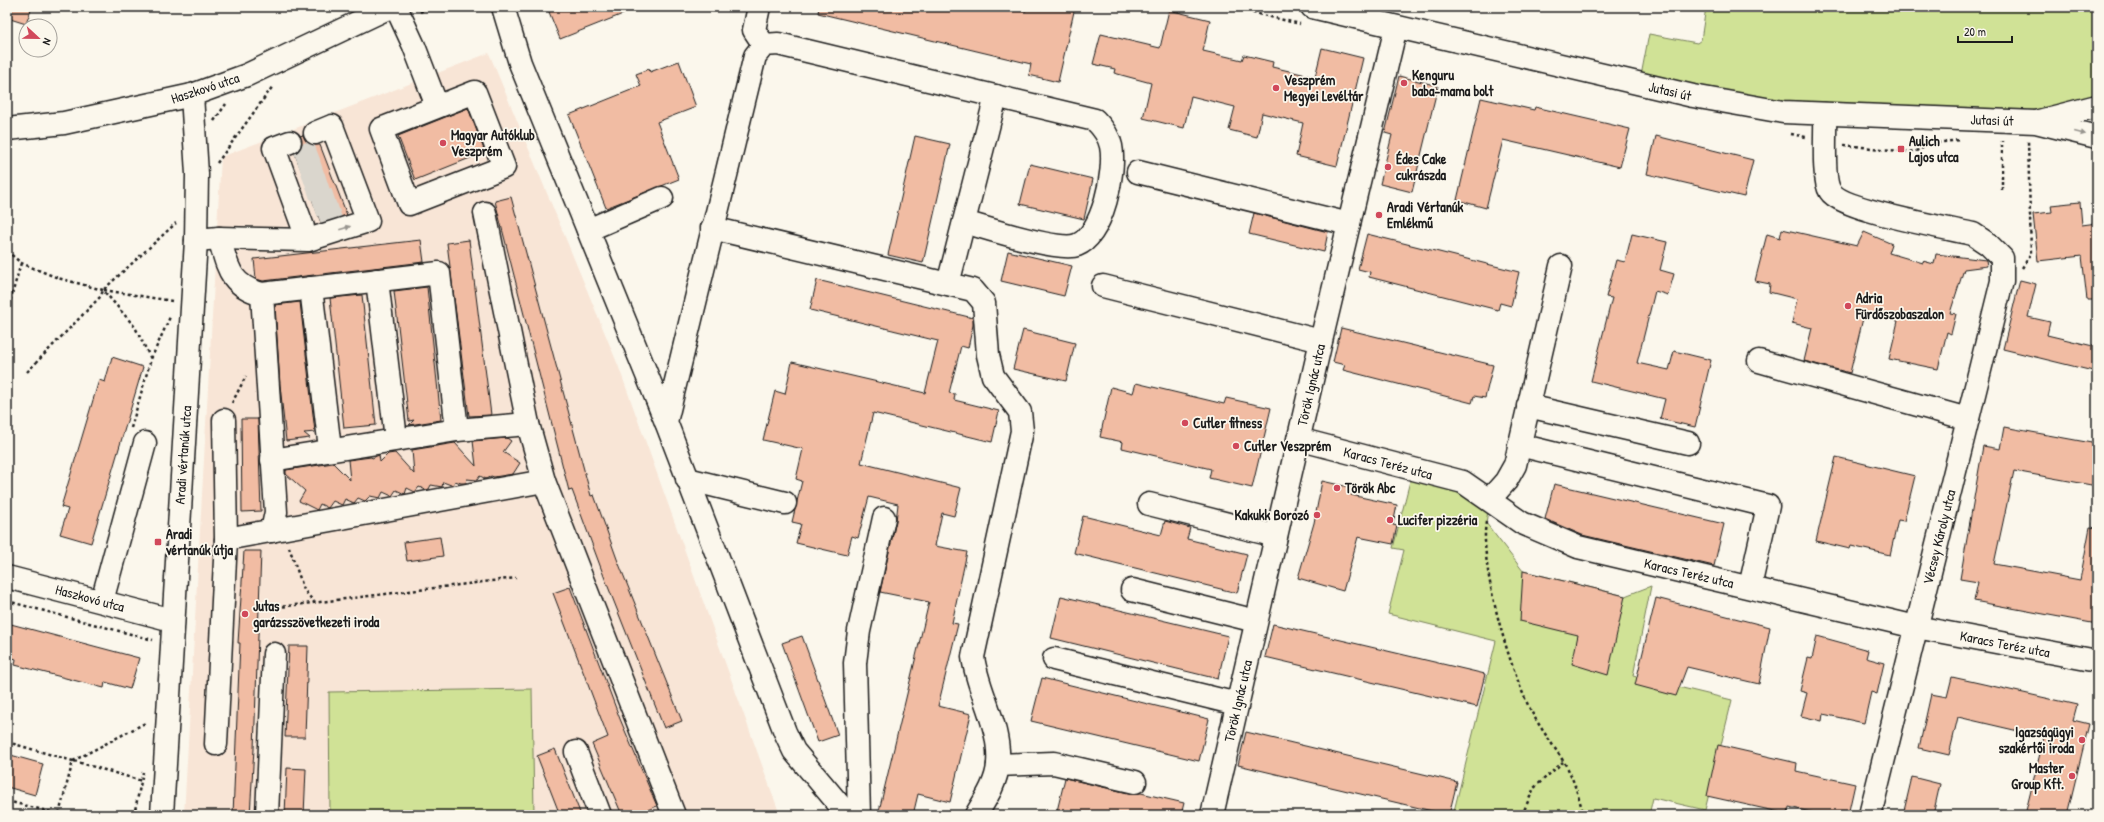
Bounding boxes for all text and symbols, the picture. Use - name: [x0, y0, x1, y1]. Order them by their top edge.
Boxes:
- north arrow: [18, 18, 58, 58]
- scale bar: [1958, 18, 2012, 44]
- text: 20 m: [1964, 23, 1986, 40]
- text: N: [40, 36, 55, 47]
- place label: Kenguru baba-mama bolt: [1412, 65, 1495, 100]
- street label: Haszkovó utca: [168, 67, 242, 107]
- place label: Veszprém Megyei Levéltár: [1284, 70, 1364, 107]
- street label: Jutasi út: [1647, 76, 1693, 105]
- marker: Kenguru baba-mama bolt: [1399, 78, 1409, 88]
- marker: Veszprém Megyei Levéltár: [1271, 83, 1281, 93]
- street label: Jutasi út: [1970, 109, 2014, 130]
- place label: Magyar Autóklub Veszprém: [451, 125, 535, 162]
- one-way arrow: [2074, 130, 2086, 136]
- place label: Aulich Lajos utca: [1909, 131, 1959, 167]
- marker: Magyar Autóklub Veszprém: [438, 138, 448, 148]
- marker: Aulich Lajos utca: [1896, 144, 1906, 154]
- place label: Édes Cake cukrászda: [1396, 149, 1447, 184]
- marker: Édes Cake cukrászda: [1383, 162, 1393, 172]
- place label: Aradi Vértanúk Emlékmű: [1387, 197, 1464, 232]
- marker: Aradi Vértanúk Emlékmű: [1374, 210, 1384, 220]
- one-way arrow: [339, 225, 351, 231]
- place label: Adria Fürdőszobaszalon: [1855, 288, 1944, 323]
- marker: Adria Fürdőszobaszalon: [1843, 301, 1853, 311]
- street label: Török Ignác utca: [1292, 342, 1330, 428]
- street label: Aradi vértanúk utca: [170, 405, 195, 505]
- place label: Cutler fitness: [1193, 413, 1263, 432]
- marker: Cutler fitness: [1180, 418, 1190, 428]
- place label: Cutler Veszprém: [1244, 436, 1332, 457]
- marker: Cutler Veszprém: [1231, 441, 1241, 451]
- street label: Karacs Teréz utca: [1342, 442, 1435, 484]
- place label: Török Abc: [1344, 478, 1396, 497]
- marker: Török Abc: [1332, 483, 1342, 493]
- street label: Vécsey Károly utca: [1918, 487, 1961, 586]
- place label: Kakukk Borozó: [1235, 505, 1309, 524]
- marker: Kakukk Borozó: [1312, 510, 1322, 520]
- place label: Lucifer pizzéria: [1398, 510, 1478, 531]
- marker: Lucifer pizzéria: [1385, 515, 1395, 525]
- place label: Aradi vértanúk útja: [165, 524, 234, 560]
- marker: Aradi vértanúk útja: [153, 537, 163, 547]
- street label: Karacs Teréz utca: [1642, 553, 1736, 592]
- street label: Haszkovó utca: [54, 579, 127, 616]
- place label: Jutas garázsszövetkezeti iroda: [253, 596, 380, 633]
- marker: Jutas garázsszövetkezeti iroda: [240, 609, 250, 619]
- street label: Karacs Teréz utca: [1958, 625, 2052, 662]
- street label: Török Ignác utca: [1219, 658, 1257, 744]
- place label: Igazságügyi szakértői iroda: [1998, 722, 2075, 757]
- marker: Igazságügyi szakértői iroda: [2077, 735, 2087, 745]
- place label: Master Group Kft.: [2011, 758, 2065, 795]
- marker: Master Group Kft.: [2067, 771, 2077, 781]

